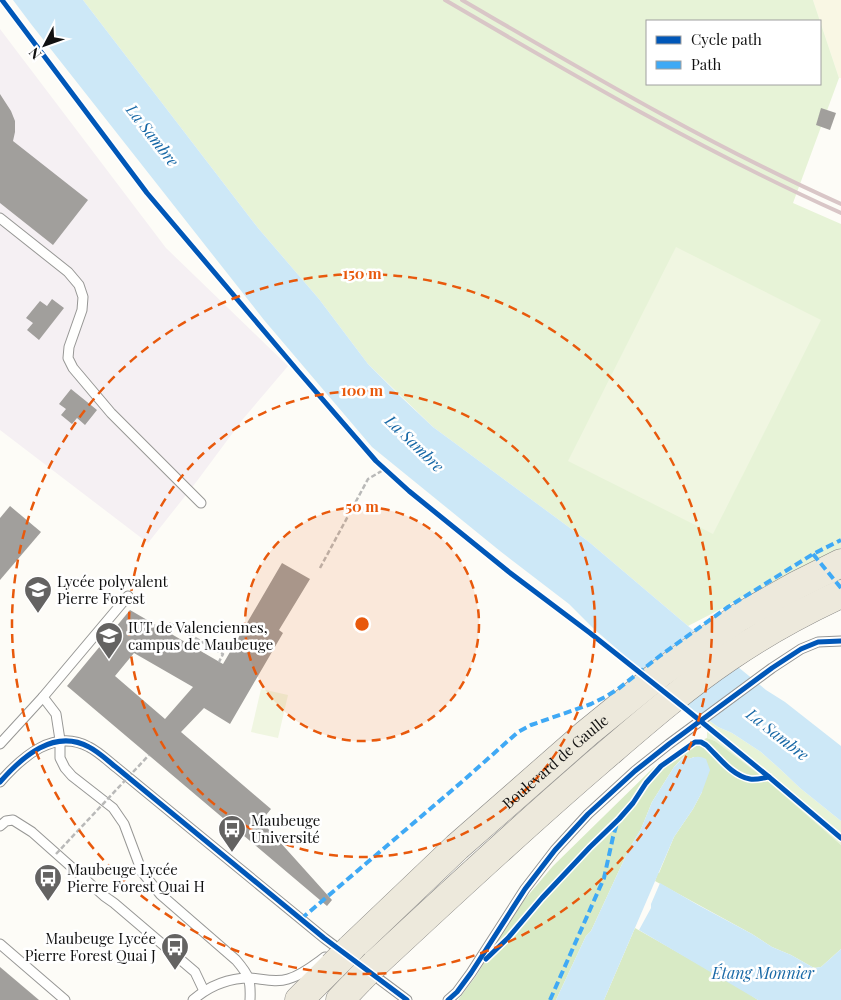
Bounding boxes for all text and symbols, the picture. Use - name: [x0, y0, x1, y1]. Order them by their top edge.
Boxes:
- north arrow: [20, 20, 70, 70]
- legend: [646, 20, 821, 85]
- text: Cycle path: [691, 29, 762, 49]
- text: N: [24, 44, 45, 64]
- text: Path: [691, 54, 721, 74]
- water label: La Sambre: [122, 99, 184, 170]
- text: 150 m: [342, 263, 382, 283]
- text: 100 m: [341, 380, 384, 400]
- water label: La Sambre: [381, 409, 449, 476]
- text: 50 m: [345, 496, 379, 516]
- place label: Lycée polyvalent Pierre Forest: [57, 571, 169, 608]
- school or university icon: Lycée polyvalent Pierre Forest: [23, 575, 53, 614]
- centre of rings: [353, 615, 371, 633]
- place label: IUT de Valenciennes, campus de Maubeuge: [128, 617, 273, 654]
- school or university icon: IUT de Valenciennes, campus de Maubeuge: [94, 621, 124, 660]
- water label: La Sambre: [742, 703, 813, 765]
- street label: Boulevard de Gaulle: [498, 710, 612, 813]
- place label: Maubeuge Université: [251, 810, 320, 847]
- bus stop icon: Maubeuge Université: [217, 814, 247, 853]
- place label: Maubeuge Lycée Pierre Forest Quai H: [67, 859, 205, 896]
- bus stop icon: Maubeuge Lycée Pierre Forest Quai H: [33, 863, 63, 902]
- place label: Maubeuge Lycée Pierre Forest Quai J: [25, 928, 156, 965]
- bus stop icon: Maubeuge Lycée Pierre Forest Quai J: [160, 932, 190, 971]
- water label: Étang Monnier: [711, 962, 815, 983]

